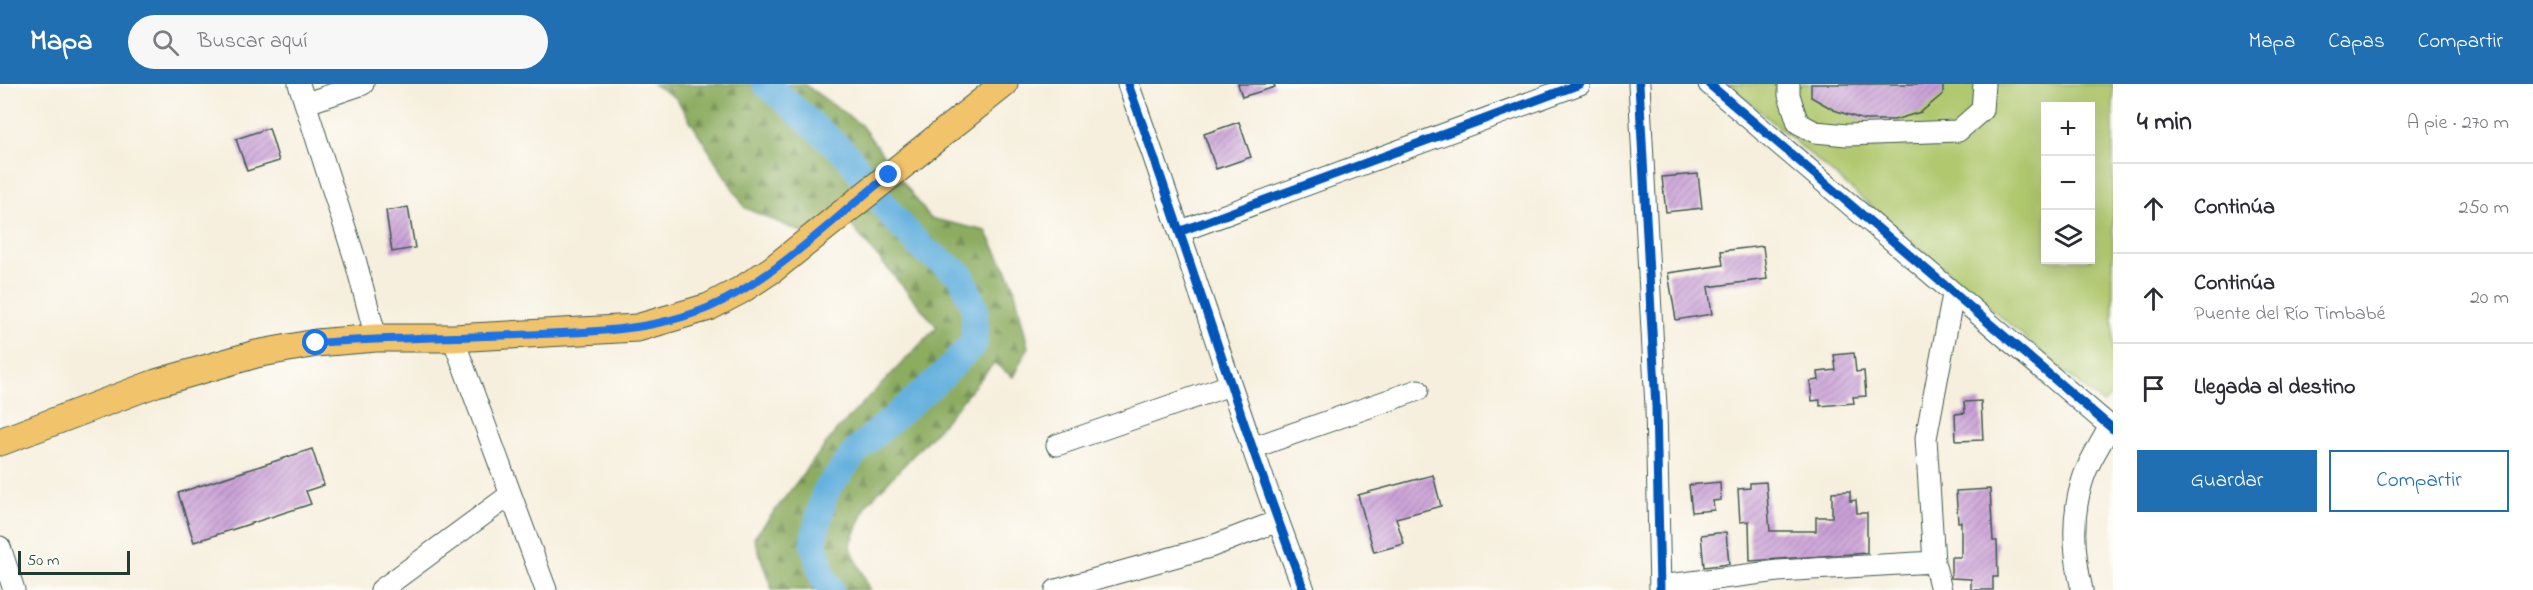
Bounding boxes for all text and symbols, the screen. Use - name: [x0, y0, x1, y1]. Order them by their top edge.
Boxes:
- search box: [128, 15, 548, 69]
- text: Mapa: [30, 22, 92, 63]
- icon: search: [149, 26, 182, 59]
- text: Buscar aquí: [197, 26, 307, 58]
- text: Mapa: [2248, 27, 2295, 57]
- text: Capas: [2328, 27, 2385, 57]
- text: Compartir: [2418, 27, 2503, 57]
- map controls: [2041, 102, 2095, 264]
- button: +: [2041, 102, 2095, 156]
- text: 4 min: [2137, 104, 2192, 142]
- text: A pie · 270 m: [2407, 109, 2509, 138]
- button: −: [2041, 156, 2095, 210]
- route end: [875, 161, 901, 187]
- icon: ahead: [2137, 192, 2170, 225]
- text: Continúa: [2194, 192, 2275, 224]
- text: 250 m: [2458, 194, 2509, 223]
- button: layers: [2041, 210, 2095, 264]
- text: Continúa: [2194, 268, 2275, 300]
- icon: ahead: [2137, 282, 2170, 315]
- text: 20 m: [2470, 284, 2509, 313]
- text: Puente del Río Timbabé: [2194, 300, 2385, 329]
- route start: [302, 329, 328, 355]
- icon: arrive: [2137, 372, 2170, 405]
- text: Llegada al destino: [2194, 372, 2355, 404]
- button: Guardar: [2137, 450, 2317, 512]
- button: Compartir: [2329, 450, 2509, 512]
- scale bar: [18, 548, 130, 576]
- text: 50 m: [27, 549, 59, 573]

